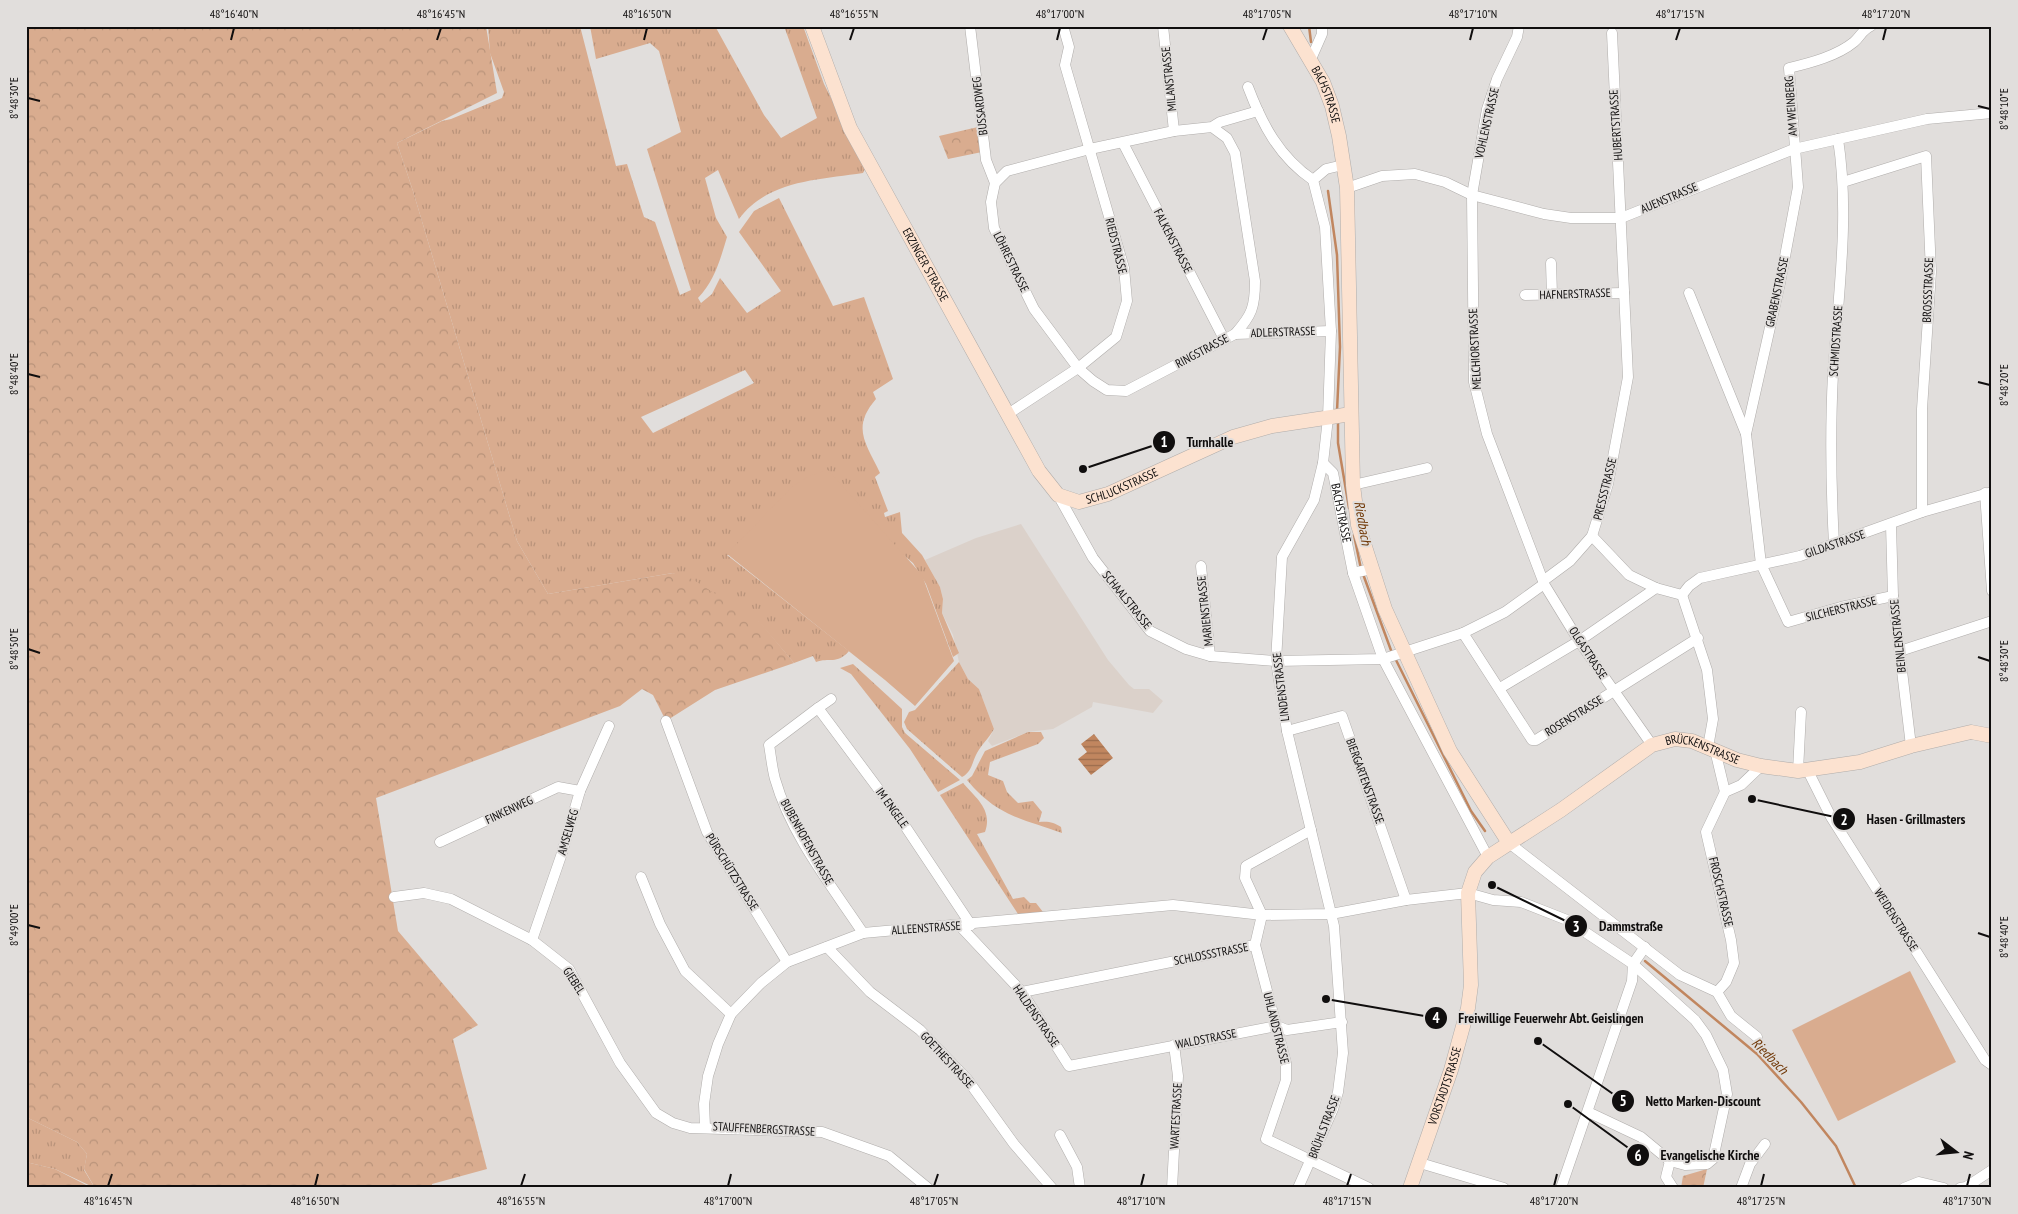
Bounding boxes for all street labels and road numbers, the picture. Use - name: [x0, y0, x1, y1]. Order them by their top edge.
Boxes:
- street label: MILANSTRASSE: [1158, 46, 1179, 112]
- street label: BACHSTRASSE: [1308, 63, 1344, 125]
- street label: AM WEINBERG: [1781, 75, 1800, 137]
- street label: BUSSARDWEG: [968, 76, 991, 136]
- street label: VOHLENSTRASSE: [1471, 86, 1502, 161]
- street label: HUBERTSTRASSE: [1606, 89, 1625, 161]
- street label: AUENSTRASSE: [1638, 179, 1700, 216]
- street label: FALKENSTRASSE: [1151, 206, 1196, 275]
- street label: RIEDSTRASSE: [1102, 216, 1131, 275]
- street label: ERZINGER STRASSE: [900, 225, 952, 304]
- street label: LÖHRESTRASSE: [990, 229, 1033, 294]
- street label: GRABENSTRASSE: [1762, 255, 1791, 328]
- street label: BROSSSTRASSE: [1919, 257, 1936, 323]
- street label: HAFNERSTRASSE: [1539, 285, 1611, 302]
- street label: SCHMIDSTRASSE: [1826, 305, 1845, 377]
- street label: MELCHIORSTRASSE: [1465, 308, 1484, 390]
- street label: ADLERSTRASSE: [1250, 323, 1316, 340]
- street label: RINGSTRASSE: [1173, 330, 1231, 371]
- street label: PRESSSTRASSE: [1590, 456, 1619, 522]
- street label: SCHLUCKSTRASSE: [1084, 464, 1160, 507]
- street label: BACHSTRASSE: [1328, 482, 1355, 544]
- street label: GILDASTRASSE: [1803, 526, 1867, 561]
- street label: SCHAALSTRASSE: [1099, 568, 1155, 632]
- street label: MARIENSTRASSE: [1193, 575, 1216, 647]
- street label: SILCHERSTRASSE: [1804, 593, 1878, 625]
- street label: BEINLENSTRASSE: [1886, 599, 1909, 673]
- street label: OLGASTRASSE: [1566, 624, 1611, 682]
- street label: LINDENSTRASSE: [1269, 652, 1292, 722]
- street label: ROSENSTRASSE: [1542, 692, 1606, 739]
- street label: BRÜCKENSTRASSE: [1664, 731, 1742, 767]
- street label: BIERGARTENSTRASSE: [1343, 736, 1388, 826]
- street label: IM ENGELE: [873, 785, 912, 831]
- street label: FINKENWEG: [483, 792, 535, 827]
- street label: BUBENHOFENSTRASSE: [778, 796, 837, 887]
- street label: AMSELWEG: [554, 807, 581, 857]
- street label: PÜRSCHÜTZSTRASSE: [703, 830, 762, 913]
- street label: FROSCHSTRASSE: [1706, 856, 1737, 928]
- street label: WEIDENSTRASSE: [1871, 886, 1922, 954]
- street label: ALLEENSTRASSE: [891, 918, 961, 937]
- street label: SCHLOSSSTRASSE: [1173, 939, 1249, 968]
- street label: GIEBEL: [560, 964, 589, 997]
- street label: HALDENSTRASSE: [1010, 982, 1063, 1050]
- street label: UHLANDSTRASSE: [1260, 991, 1293, 1065]
- street label: WALDSTRASSE: [1174, 1025, 1238, 1052]
- street label: GOETHESTRASSE: [917, 1028, 977, 1091]
- street label: VORSTADTSTRASSE: [1424, 1045, 1464, 1128]
- street label: WARTESTRASSE: [1166, 1083, 1185, 1149]
- street label: BRÜHLSTRASSE: [1305, 1093, 1342, 1160]
- street label: STAUFFENBERGSTRASSE: [712, 1118, 816, 1139]

